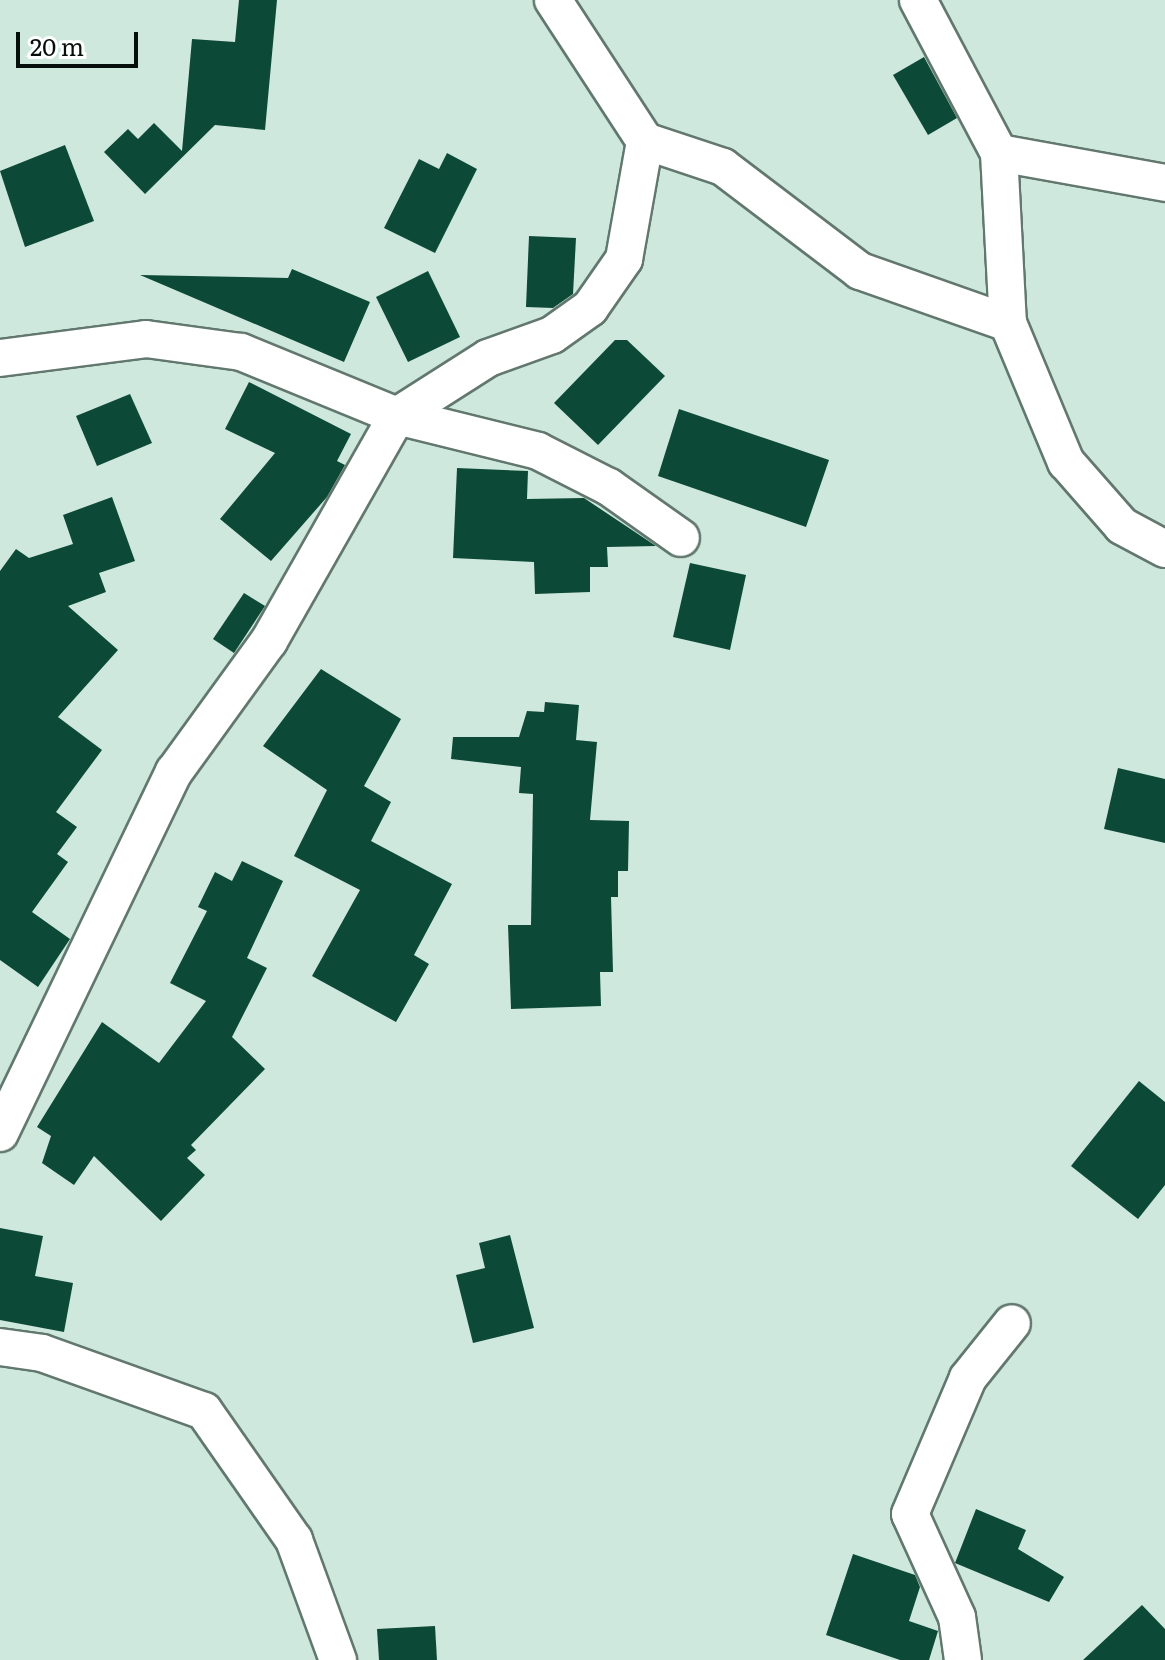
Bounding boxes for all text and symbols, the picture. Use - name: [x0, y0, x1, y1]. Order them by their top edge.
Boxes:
- scale bar: [20, 16, 142, 66]
- text: 20 m: [30, 28, 84, 63]

